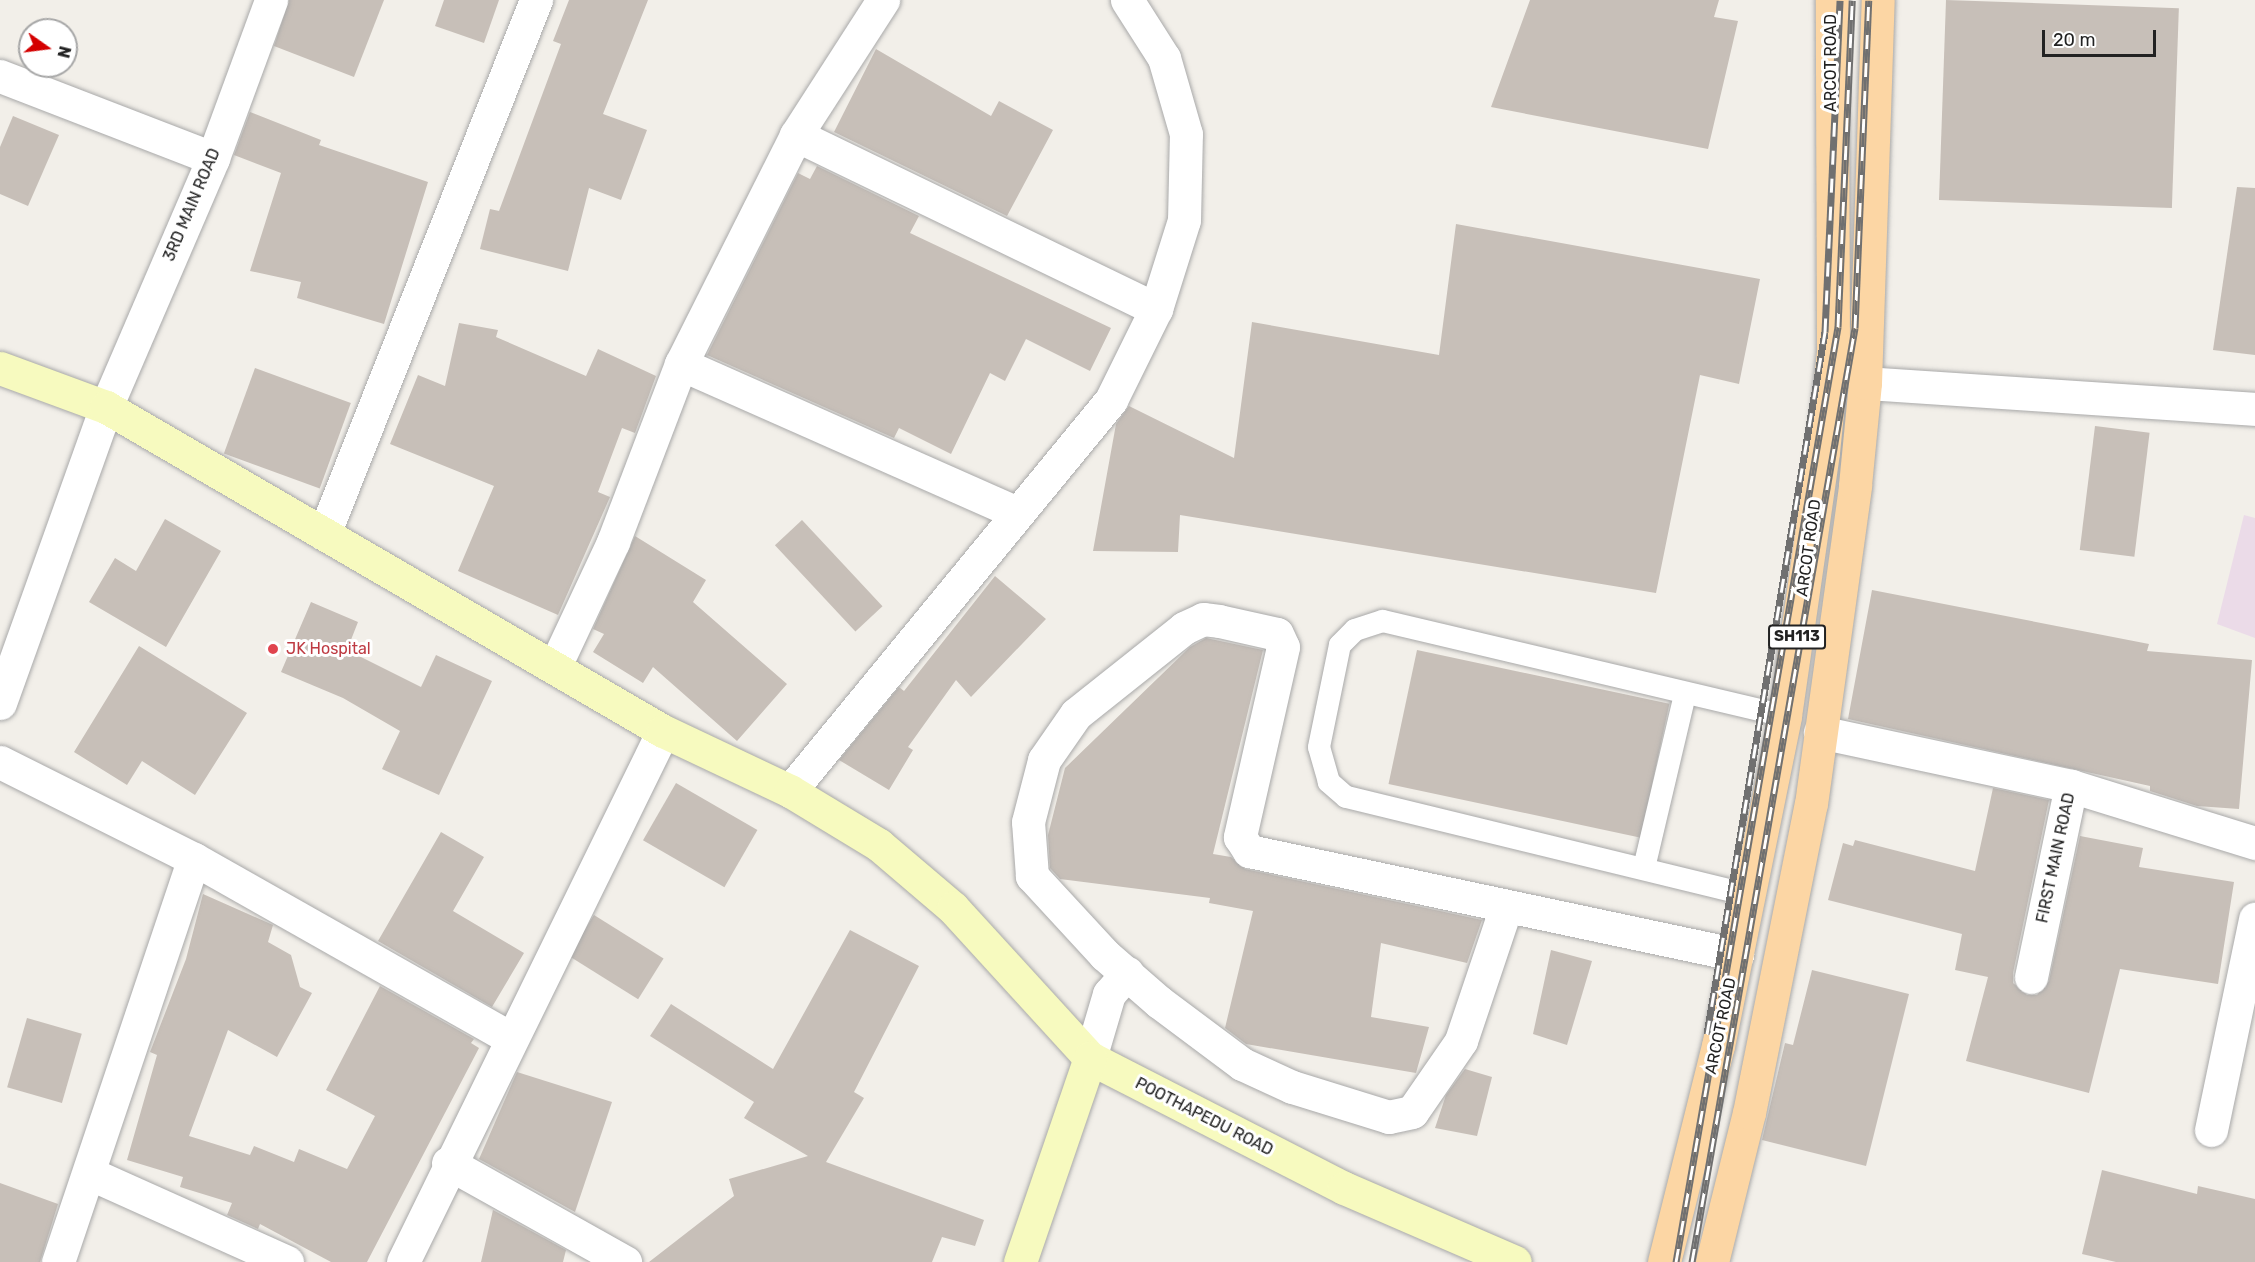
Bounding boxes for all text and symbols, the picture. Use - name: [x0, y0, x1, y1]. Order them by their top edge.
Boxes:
- street label: ARCOT ROAD: [1821, 14, 1841, 112]
- north arrow: [18, 18, 78, 78]
- scale bar: [2045, 18, 2159, 56]
- text: 20 m: [2053, 29, 2095, 51]
- text: N: [53, 44, 75, 60]
- street label: 3RD MAIN ROAD: [160, 146, 224, 264]
- street label: ARCOT ROAD: [1793, 498, 1825, 598]
- road number: SH113: [1767, 625, 1827, 649]
- place label: JK Hospital: [286, 639, 371, 659]
- marker: JK Hospital: [264, 640, 282, 658]
- street label: FIRST MAIN ROAD: [2033, 791, 2079, 925]
- street label: ARCOT ROAD: [1701, 976, 1741, 1076]
- street label: POOTHAPEDU ROAD: [1132, 1074, 1276, 1160]

